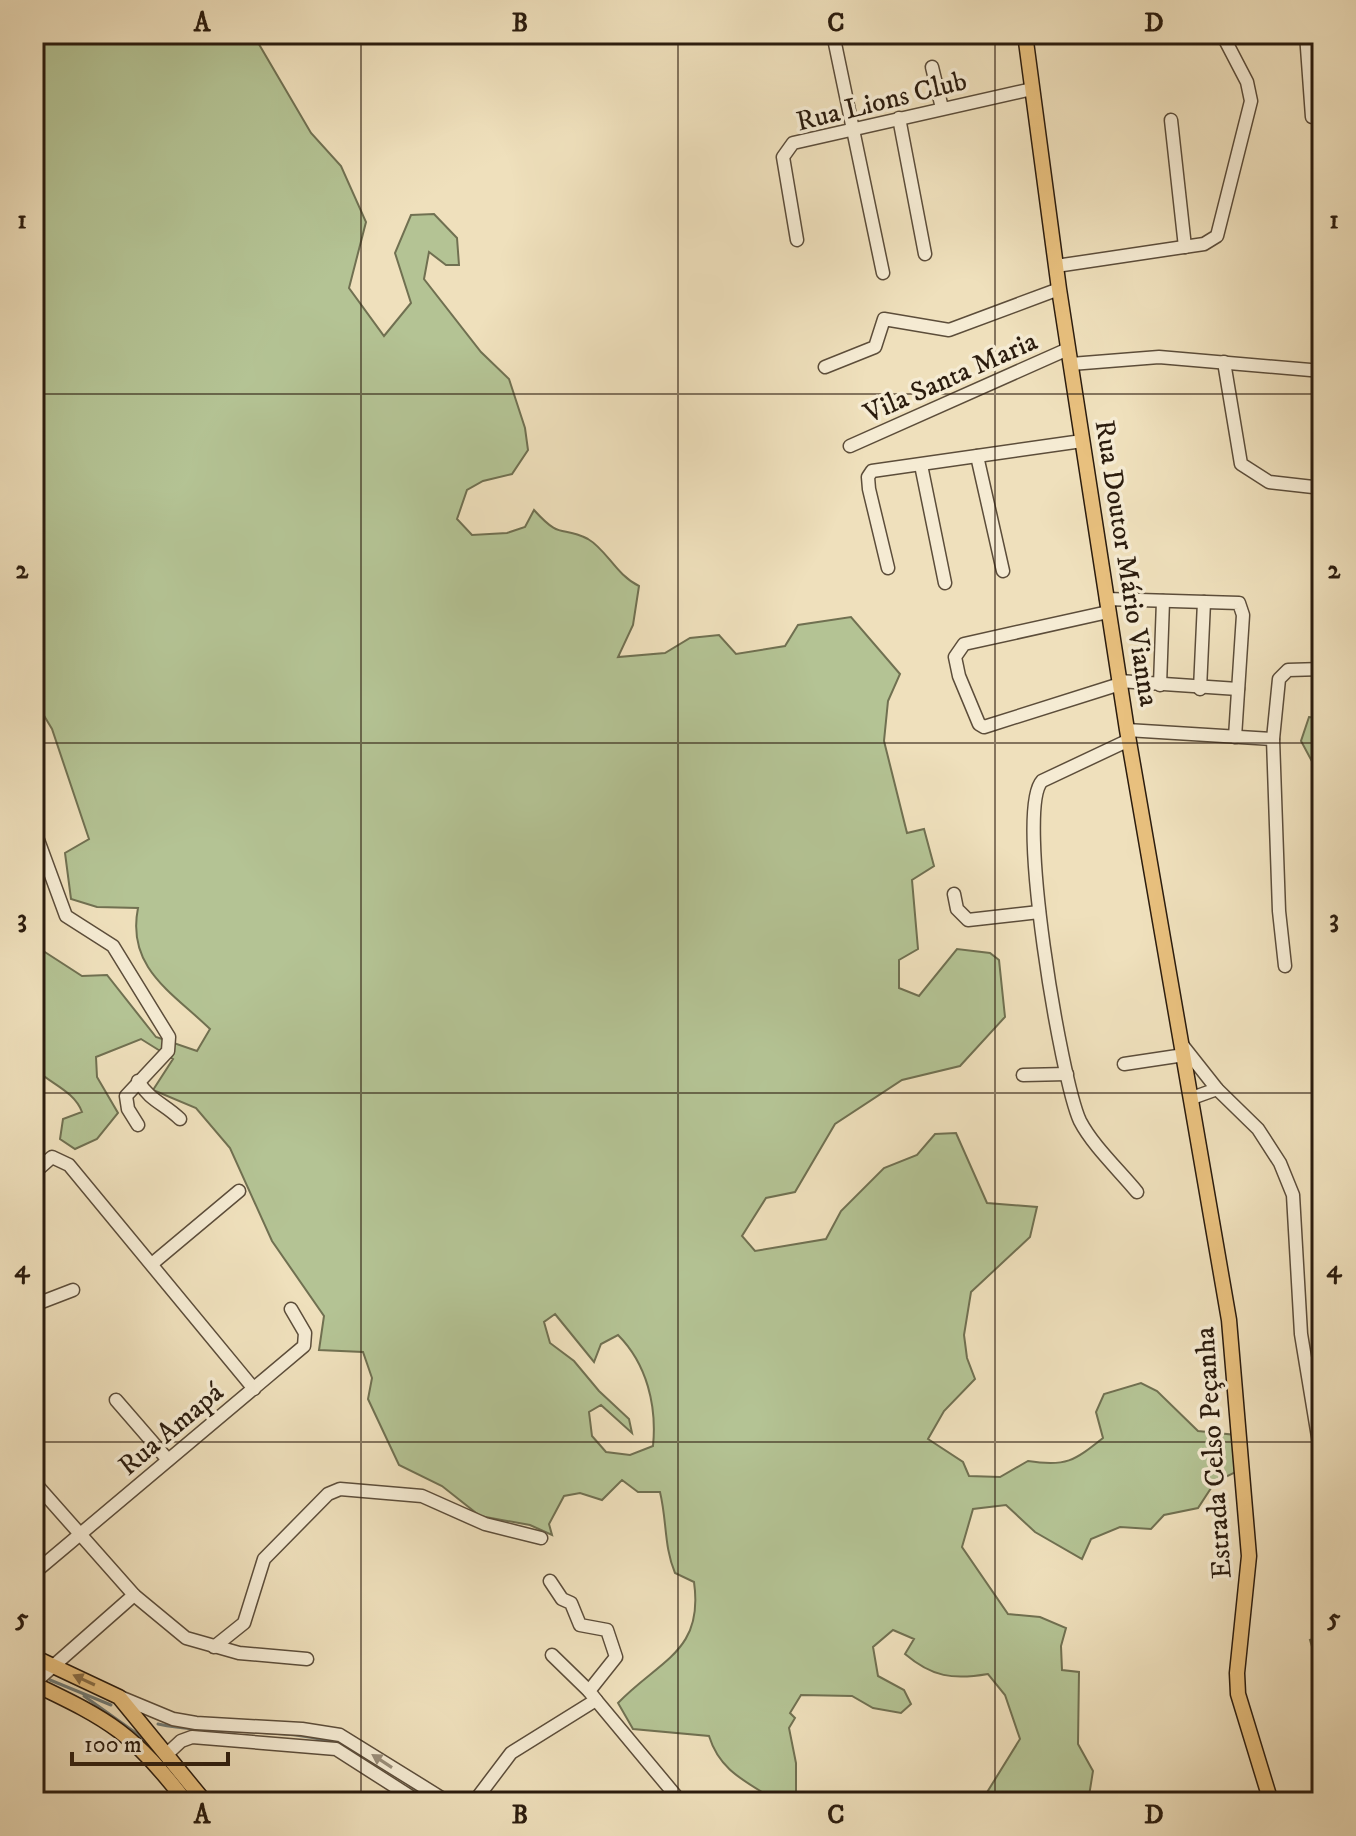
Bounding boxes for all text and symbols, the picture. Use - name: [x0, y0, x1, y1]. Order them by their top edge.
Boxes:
- text: A: [193, 7, 212, 40]
- text: B: [512, 7, 528, 40]
- text: C: [827, 7, 845, 40]
- text: D: [1144, 7, 1164, 40]
- street label: Rua Lions Club: [792, 63, 970, 140]
- text: 1: [17, 204, 27, 237]
- text: 1: [1329, 204, 1339, 237]
- street label: Vila Santa Maria: [858, 324, 1043, 432]
- street label: Rua Doutor Mário Vianna: [1087, 418, 1166, 709]
- text: 2: [16, 554, 30, 587]
- text: 2: [1328, 554, 1342, 587]
- text: 3: [17, 903, 27, 936]
- text: 3: [1329, 903, 1339, 936]
- text: 4: [15, 1253, 31, 1286]
- text: 4: [1327, 1253, 1343, 1286]
- street label: Estrada Celso Peçanha: [1187, 1326, 1240, 1580]
- street label: Rua Amapá: [111, 1375, 231, 1483]
- text: 5: [15, 1602, 29, 1635]
- text: 5: [1327, 1602, 1341, 1635]
- one-way arrow: [73, 1673, 96, 1687]
- scale bar: [72, 1716, 228, 1766]
- text: 100 m: [84, 1730, 142, 1760]
- one-way arrow: [372, 1753, 393, 1768]
- text: A: [193, 1799, 212, 1832]
- text: B: [512, 1799, 528, 1832]
- text: C: [827, 1799, 845, 1832]
- text: D: [1144, 1799, 1164, 1832]

